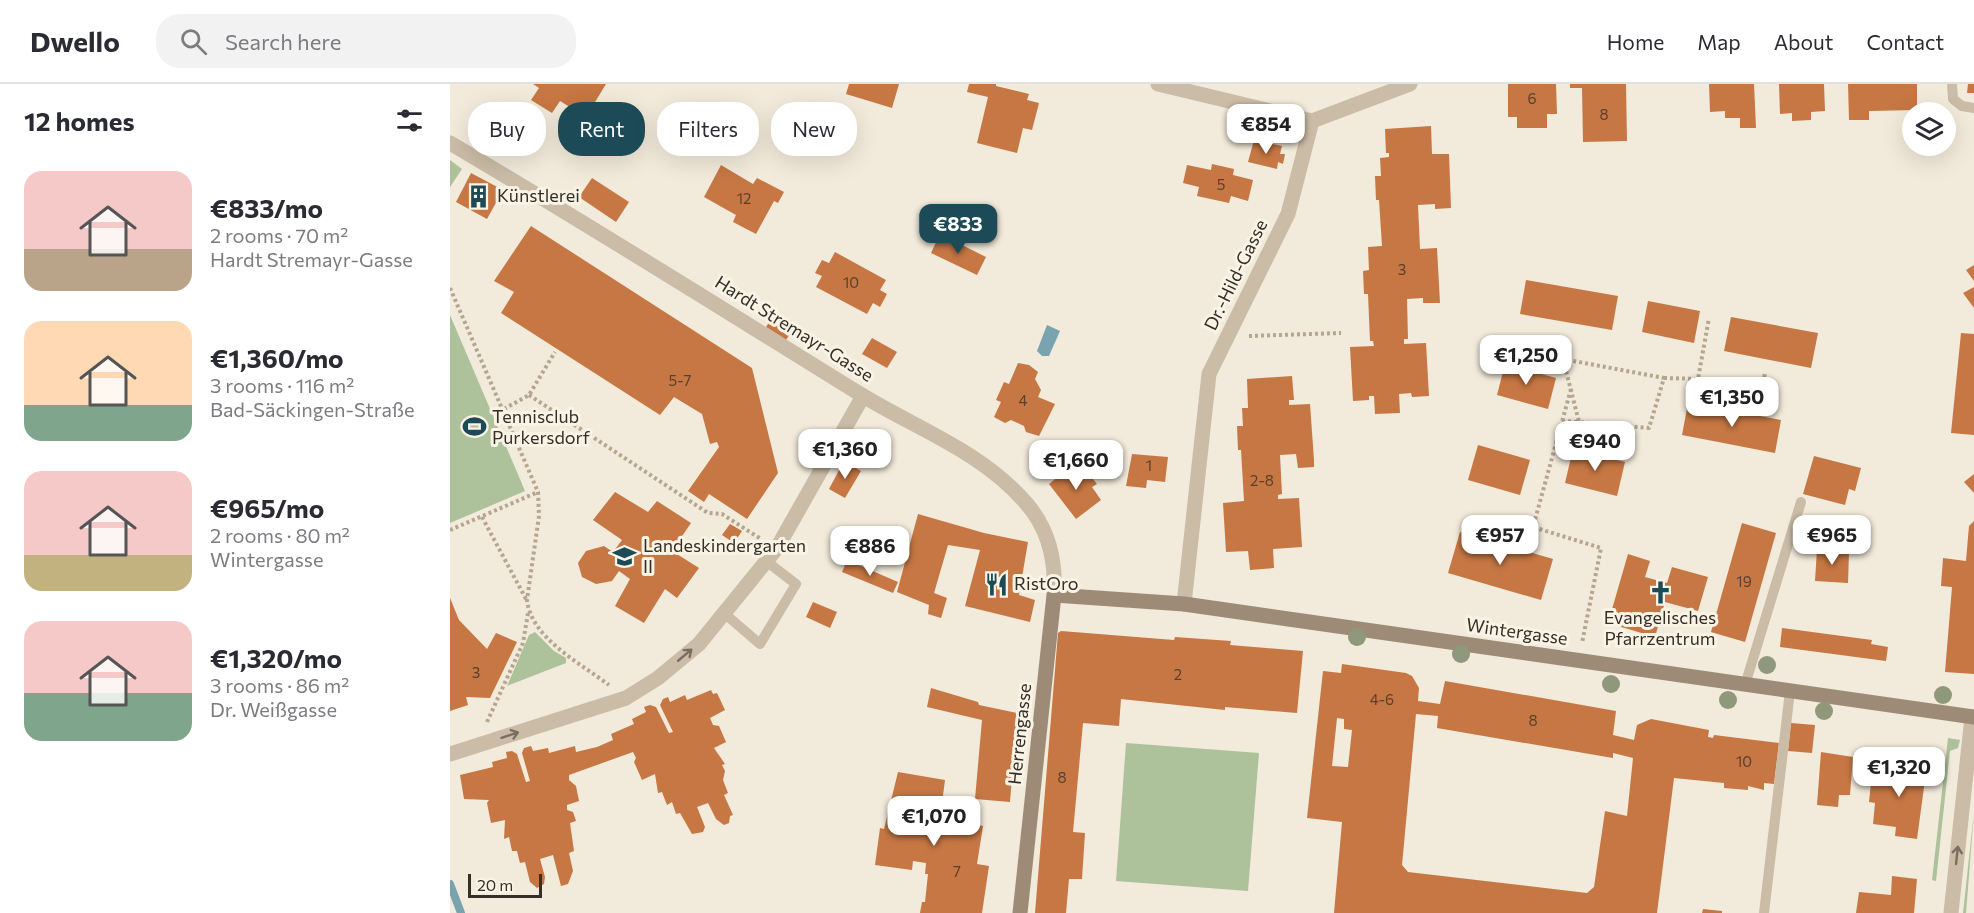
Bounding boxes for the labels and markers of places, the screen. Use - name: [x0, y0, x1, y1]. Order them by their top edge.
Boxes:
- pin: €854: [1230, 104, 1302, 155]
- building icon: Künstlerei: [466, 183, 492, 209]
- place label: Künstlerei: [497, 184, 580, 206]
- pin: €833: [922, 204, 994, 255]
- pin: €1,250: [1477, 335, 1575, 386]
- pin: €1,350: [1683, 377, 1781, 428]
- place label: Tennisclub Purkersdorf: [492, 405, 591, 448]
- sports icon: Tennisclub Purkersdorf: [461, 414, 487, 440]
- pin: €940: [1559, 421, 1631, 472]
- pin: €1,360: [796, 429, 894, 480]
- pin: €1,660: [1027, 440, 1125, 491]
- pin: €957: [1464, 515, 1536, 566]
- pin: €965: [1796, 515, 1868, 566]
- pin: €886: [834, 526, 906, 577]
- place label: Landeskindergarten II: [643, 534, 806, 577]
- school or university icon: Landeskindergarten II: [612, 543, 638, 569]
- restaurant icon: RistOro: [983, 571, 1009, 597]
- place label: RistOro: [1014, 572, 1079, 594]
- church icon: Evangelisches Pfarrzentrum: [1647, 579, 1673, 605]
- place label: Evangelisches Pfarrzentrum: [1604, 606, 1716, 649]
- pin: €1,320: [1850, 747, 1948, 798]
- pin: €1,070: [885, 796, 983, 847]

